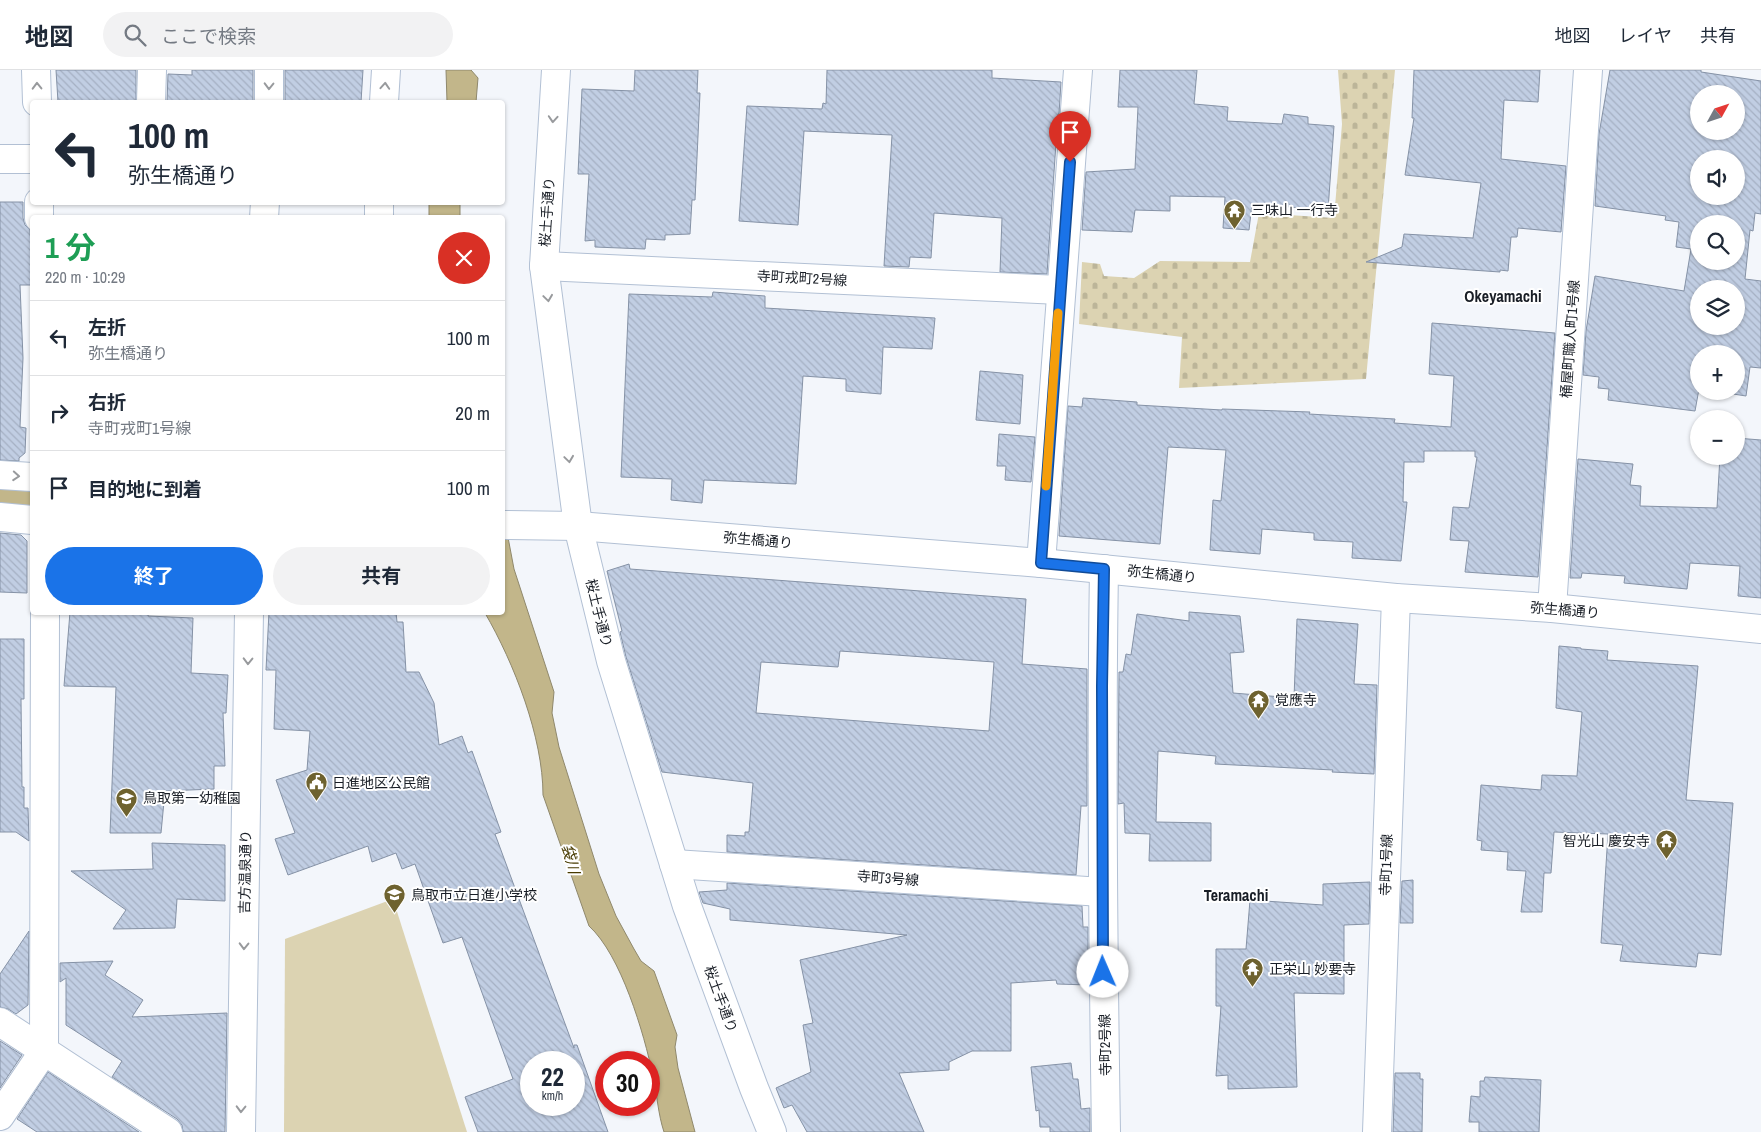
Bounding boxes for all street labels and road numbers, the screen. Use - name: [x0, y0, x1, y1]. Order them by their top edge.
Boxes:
- street label: 桜土手通り: [536, 176, 558, 248]
- street label: 寺町戎町2号線: [756, 267, 848, 289]
- street label: 桶屋町職人町1号線: [1557, 279, 1583, 399]
- street label: 弥生橋通り: [722, 528, 794, 552]
- street label: 弥生橋通り: [1126, 561, 1198, 587]
- street label: 桜土手通り: [582, 577, 616, 649]
- street label: 弥生橋通り: [1529, 598, 1601, 622]
- street label: 吉方温泉通り: [235, 830, 255, 914]
- street label: 寺町1号線: [1376, 834, 1396, 896]
- street label: 寺町3号線: [856, 867, 920, 889]
- street label: 桜土手通り: [701, 963, 741, 1035]
- street label: 寺町2号線: [1095, 1014, 1115, 1076]

